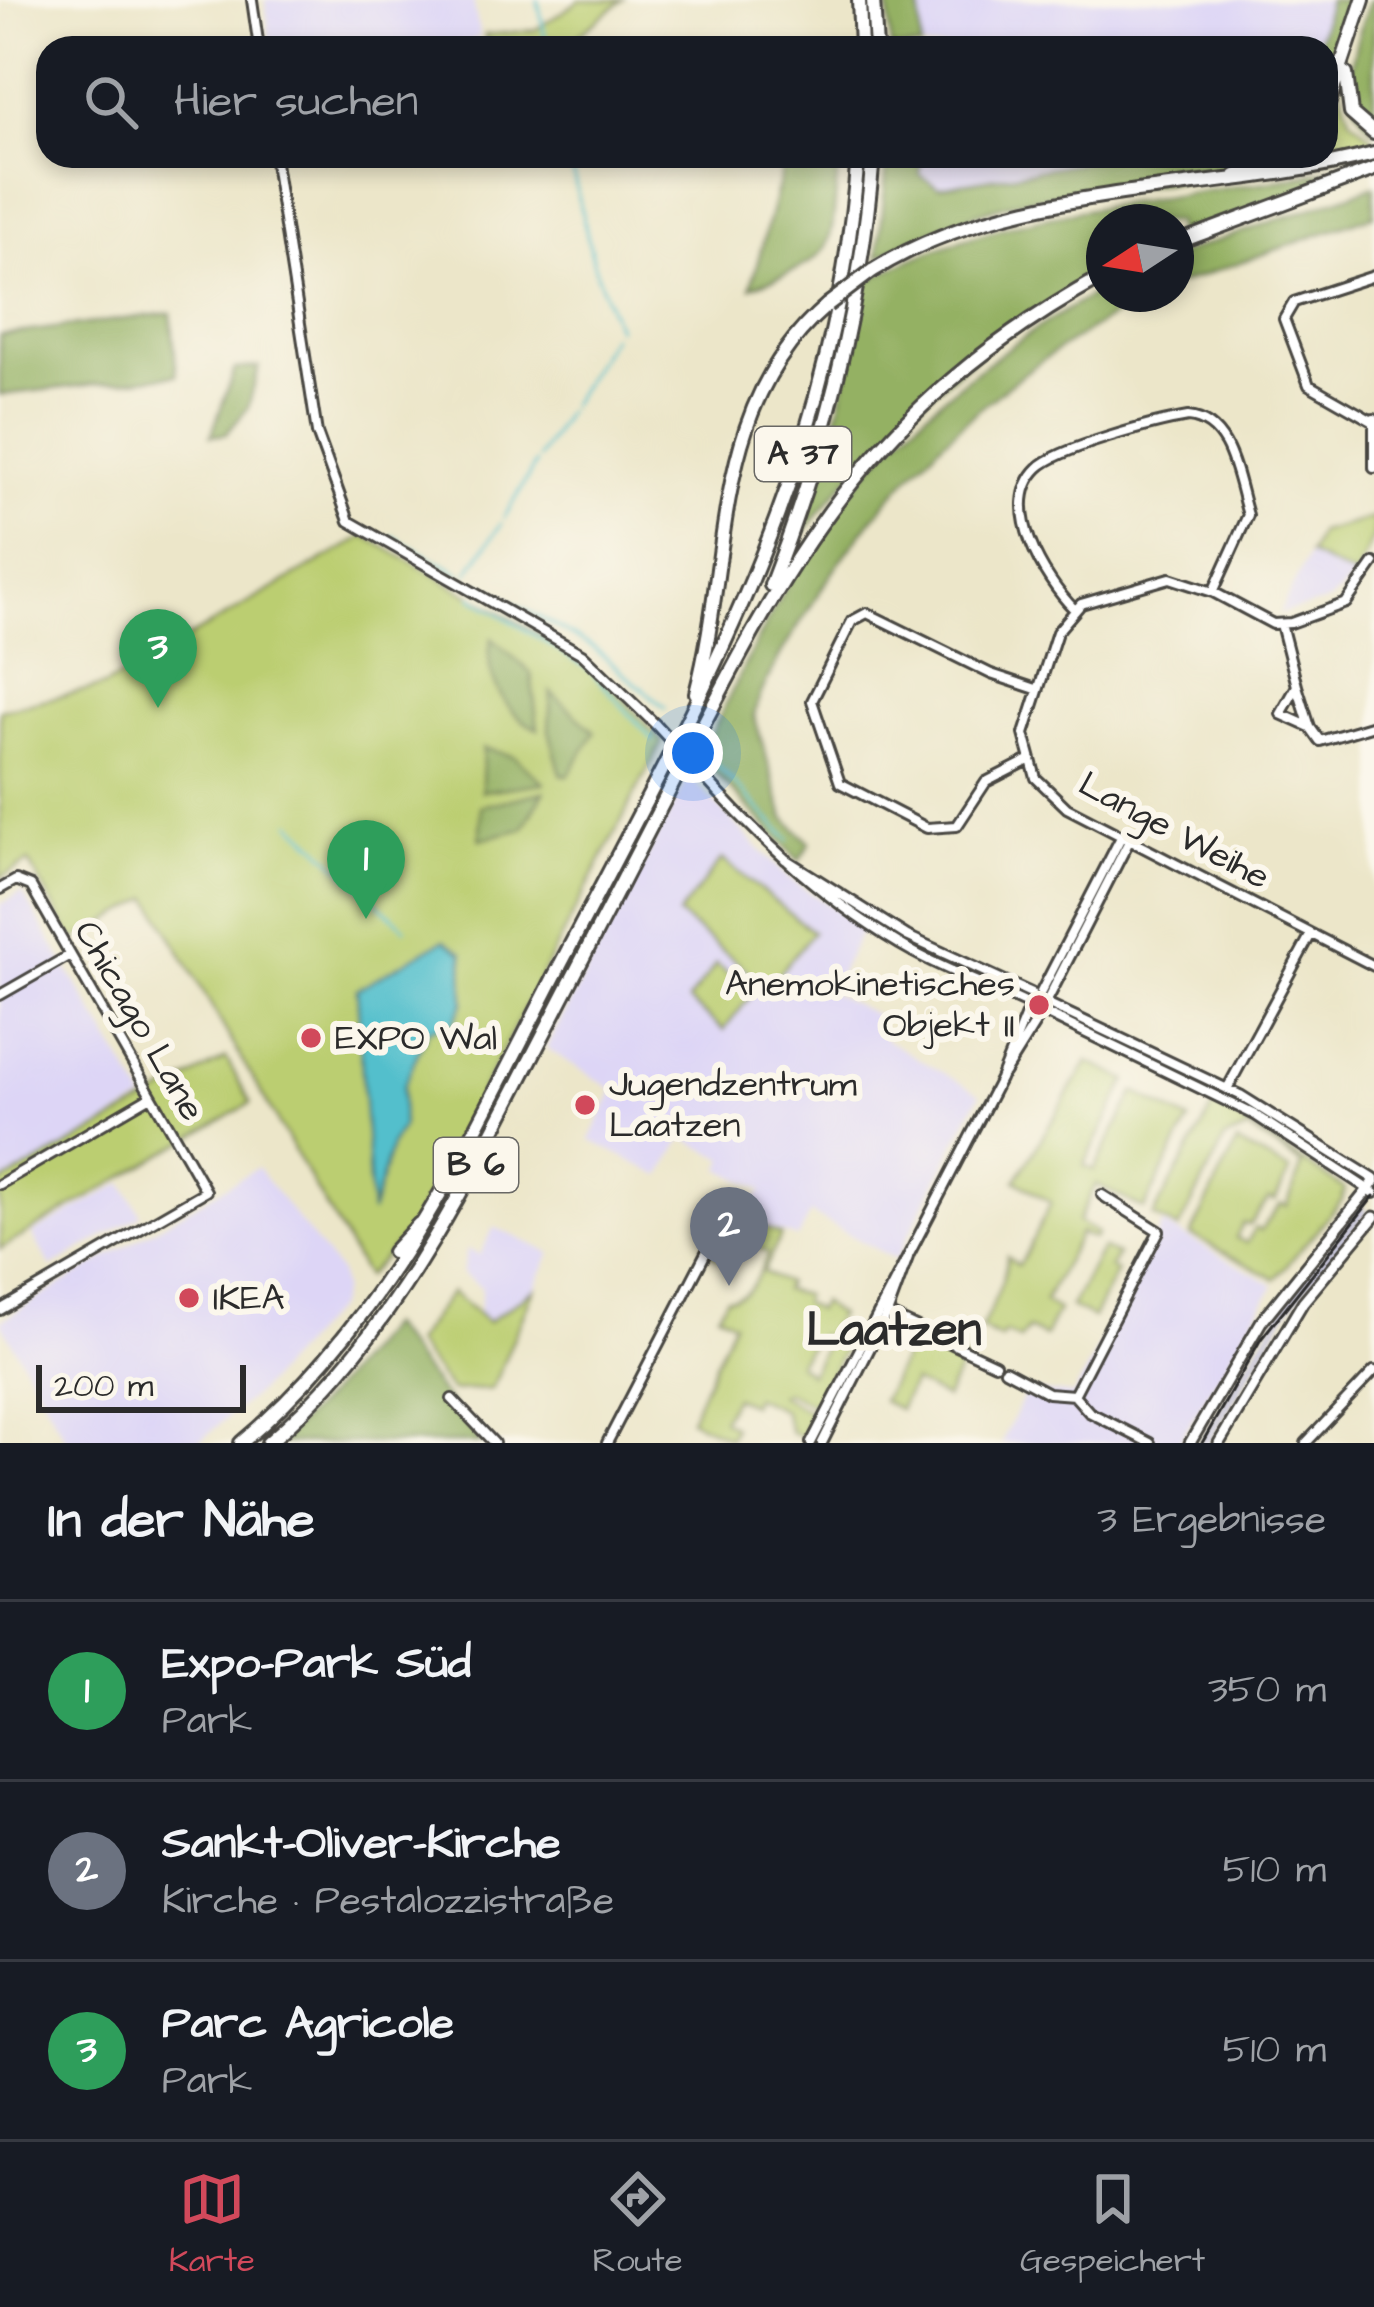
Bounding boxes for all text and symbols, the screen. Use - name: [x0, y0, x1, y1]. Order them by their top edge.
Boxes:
- search box: [36, 36, 1338, 168]
- icon: search: [78, 69, 144, 135]
- text: Hier suchen: [174, 71, 418, 133]
- north arrow: [1086, 204, 1194, 312]
- road number: A 37: [755, 427, 851, 481]
- pin: 3: [119, 609, 197, 708]
- your location: [663, 723, 723, 783]
- street label: Lange Weihe: [1069, 759, 1279, 904]
- pin: 1: [327, 820, 405, 919]
- street label: Chicago Lane: [60, 911, 217, 1131]
- place label: Anemokinetisches Objekt II: [725, 959, 1015, 1051]
- marker: Anemokinetisches Objekt II: [1026, 992, 1052, 1018]
- place label: EXPO Wal: [335, 1013, 497, 1064]
- marker: EXPO Wal: [298, 1025, 324, 1051]
- place label: Jugendzentrum Laatzen: [609, 1059, 857, 1151]
- marker: Jugendzentrum Laatzen: [572, 1092, 598, 1118]
- road number: B 6: [434, 1138, 518, 1192]
- pin: 2: [690, 1187, 768, 1286]
- place label: IKEA: [213, 1273, 285, 1324]
- marker: IKEA: [176, 1285, 202, 1311]
- district label: Laatzen: [806, 1298, 982, 1364]
- scale bar: [36, 1359, 246, 1412]
- text: 200 m: [54, 1363, 153, 1409]
- text: In der Nähe: [48, 1486, 315, 1557]
- text: 3 Ergebnisse: [1097, 1494, 1326, 1548]
- text: Expo-Park Süd: [162, 1633, 471, 1695]
- text: 1: [85, 1664, 90, 1718]
- text: 350 m: [1208, 1664, 1326, 1718]
- text: Park: [162, 1695, 252, 1749]
- text: Sankt-Oliver-Kirche: [162, 1813, 561, 1875]
- text: 2: [76, 1844, 98, 1898]
- text: 510 m: [1223, 1844, 1326, 1898]
- text: Kirche · Pestalozzistraße: [162, 1875, 614, 1929]
- text: Parc Agricole: [162, 1993, 454, 2055]
- text: 3: [77, 2024, 97, 2078]
- text: 510 m: [1223, 2024, 1326, 2078]
- text: Park: [162, 2055, 252, 2109]
- tab: Karte: [169, 2166, 255, 2284]
- tab: Route: [593, 2166, 683, 2284]
- tab: Gespeichert: [1020, 2166, 1205, 2284]

